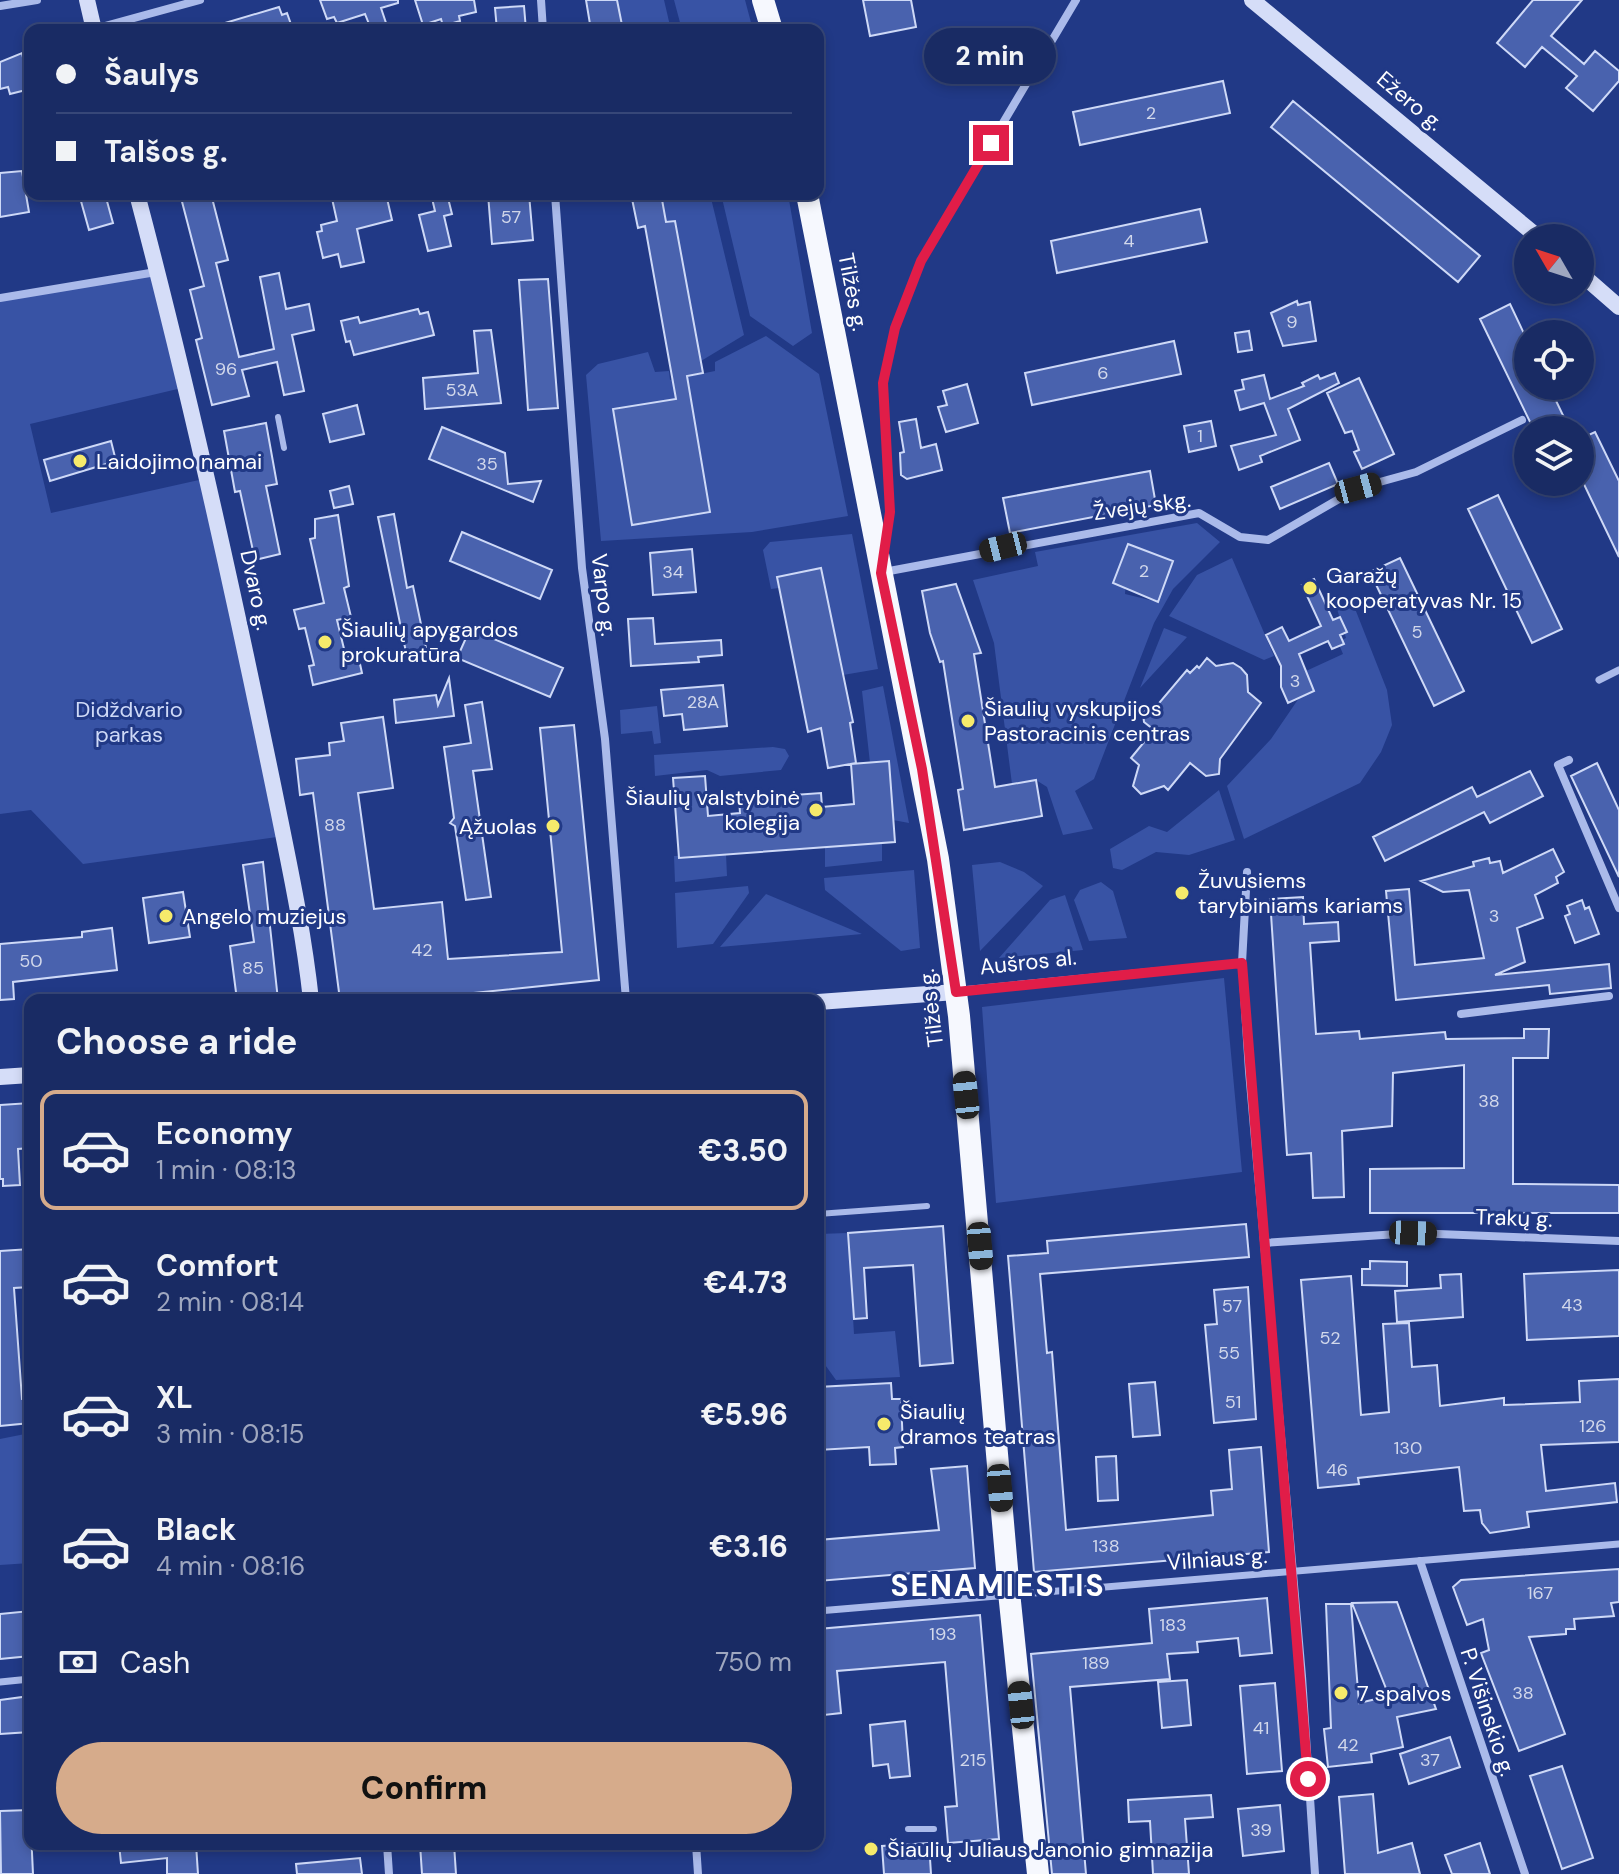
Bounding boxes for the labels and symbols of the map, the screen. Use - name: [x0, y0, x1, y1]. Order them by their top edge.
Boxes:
- callout: 2 min: [925, 27, 1057, 83]
- street label: Ežero g.: [1371, 65, 1449, 137]
- house number: 2: [1146, 101, 1156, 125]
- route end: [973, 125, 1009, 161]
- house number: 57: [501, 205, 521, 229]
- north arrow: [1514, 224, 1594, 304]
- house number: 4: [1124, 229, 1135, 253]
- street label: Tilžės g.: [831, 251, 875, 333]
- house number: 9: [1286, 310, 1298, 334]
- house number: 96: [215, 357, 237, 381]
- house number: 6: [1097, 361, 1109, 385]
- house number: 53A: [446, 378, 478, 402]
- house number: 1: [1197, 424, 1203, 448]
- place label: Laidojimo namai: [96, 447, 262, 476]
- marker: Laidojimo namai: [71, 452, 89, 470]
- house number: 35: [476, 452, 498, 476]
- car: [1332, 470, 1384, 506]
- street label: Žvejų skg.: [1091, 485, 1193, 527]
- car: [977, 530, 1029, 564]
- street label: Dvaro g.: [233, 547, 279, 633]
- street label: Varpo g.: [585, 552, 623, 638]
- house number: 2: [1139, 559, 1149, 583]
- house number: 34: [662, 560, 684, 584]
- place label: Garažų kooperatyvas Nr. 15: [1326, 561, 1522, 615]
- marker: Garažų kooperatyvas Nr. 15: [1301, 579, 1319, 597]
- place label: Šiaulių apygardos prokuratūra: [341, 615, 519, 669]
- house number: 5: [1412, 620, 1422, 644]
- marker: Šiaulių apygardos prokuratūra: [316, 633, 334, 651]
- house number: 3: [1290, 669, 1300, 693]
- house number: 28A: [687, 690, 719, 714]
- place label: Šiaulių vyskupijos Pastoracinis centras: [984, 694, 1190, 748]
- park label: Didždvario parkas: [75, 695, 183, 749]
- marker: Šiaulių vyskupijos Pastoracinis centras: [959, 712, 977, 730]
- place label: Šiaulių valstybinė kolegija: [625, 783, 800, 837]
- marker: Šiaulių valstybinė kolegija: [807, 801, 825, 819]
- place label: Ąžuolas: [459, 812, 537, 841]
- house number: 88: [324, 813, 346, 837]
- marker: Ąžuolas: [544, 817, 562, 835]
- place label: Žuvusiems tarybiniams kariams: [1198, 866, 1403, 920]
- marker: Žuvusiems tarybiniams kariams: [1173, 884, 1191, 902]
- place label: Angelo muziejus: [182, 902, 346, 931]
- house number: 3: [1489, 904, 1499, 928]
- marker: Angelo muziejus: [157, 907, 175, 925]
- house number: 42: [411, 938, 433, 962]
- street label: Aušros al.: [978, 943, 1078, 981]
- house number: 50: [19, 949, 43, 973]
- house number: 85: [242, 956, 264, 980]
- street label: Tilžės g.: [912, 967, 950, 1049]
- car: [952, 1070, 980, 1120]
- house number: 38: [1478, 1089, 1500, 1113]
- street label: Trakų g.: [1475, 1202, 1553, 1234]
- car: [1389, 1220, 1437, 1246]
- car: [966, 1221, 994, 1271]
- house number: 43: [1561, 1293, 1583, 1317]
- house number: 57: [1222, 1294, 1242, 1318]
- house number: 52: [1319, 1326, 1341, 1350]
- house number: 55: [1218, 1341, 1240, 1365]
- house number: 51: [1225, 1390, 1241, 1414]
- place label: Šiaulių dramos teatras: [900, 1397, 1056, 1451]
- house number: 126: [1579, 1414, 1607, 1438]
- marker: Šiaulių dramos teatras: [875, 1415, 893, 1433]
- house number: 130: [1394, 1436, 1422, 1460]
- house number: 46: [1326, 1458, 1348, 1482]
- car: [986, 1463, 1014, 1513]
- house number: 138: [1092, 1534, 1120, 1558]
- street label: Vilniaus g.: [1166, 1541, 1268, 1577]
- district label: SENAMIESTIS: [890, 1566, 1106, 1605]
- house number: 167: [1527, 1581, 1553, 1605]
- house number: 183: [1159, 1613, 1187, 1637]
- house number: 193: [929, 1622, 957, 1646]
- street label: P. Višinskio g.: [1454, 1644, 1522, 1780]
- house number: 189: [1082, 1651, 1110, 1675]
- place label: 7 spalvos: [1357, 1679, 1451, 1708]
- car: [1007, 1680, 1035, 1730]
- house number: 38: [1512, 1681, 1534, 1705]
- marker: 7 spalvos: [1332, 1684, 1350, 1702]
- house number: 41: [1253, 1716, 1269, 1740]
- house number: 42: [1337, 1733, 1359, 1757]
- house number: 215: [960, 1748, 986, 1772]
- house number: 37: [1420, 1748, 1440, 1772]
- route start: [1290, 1761, 1326, 1797]
- house number: 39: [1250, 1818, 1272, 1842]
- place label: Šiaulių Juliaus Janonio gimnazija: [887, 1835, 1213, 1864]
- marker: Šiaulių Juliaus Janonio gimnazija: [862, 1840, 880, 1858]

